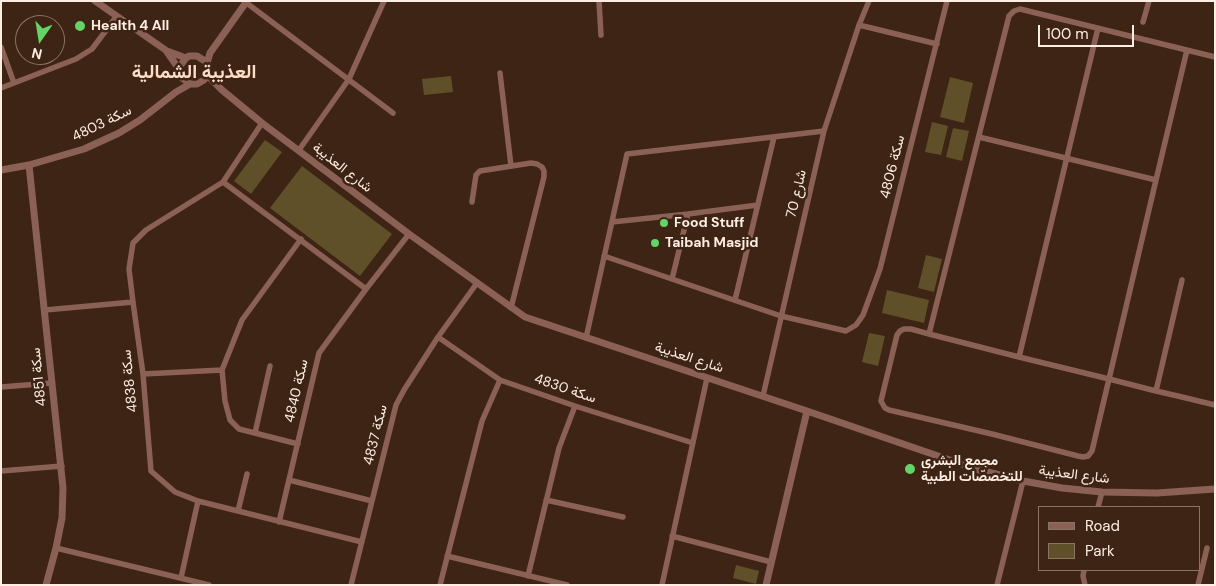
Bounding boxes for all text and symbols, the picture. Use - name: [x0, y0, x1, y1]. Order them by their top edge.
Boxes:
- north arrow: [15, 15, 65, 65]
- scale bar: [1041, 15, 1137, 47]
- place label: Health 4 All: [91, 18, 169, 34]
- marker: Health 4 All: [73, 19, 87, 33]
- text: 100 m: [1046, 24, 1089, 44]
- text: N: [30, 44, 44, 64]
- district label: العذيبة الشمالية: [132, 62, 256, 84]
- street label: سكة 4803: [70, 102, 134, 146]
- street label: سكة 4806: [877, 134, 909, 200]
- street label: شارع العذيبة: [309, 139, 375, 197]
- street label: شارع 70: [783, 168, 811, 220]
- place label: Food Stuff: [674, 215, 744, 231]
- marker: Food Stuff: [658, 217, 670, 229]
- place label: Taibah Masjid: [665, 235, 758, 251]
- marker: Taibah Masjid: [649, 237, 661, 249]
- street label: شارع العذيبة: [653, 339, 725, 377]
- street label: سكة 4851: [28, 347, 50, 407]
- street label: سكة 4838: [118, 349, 142, 413]
- street label: سكة 4840: [282, 358, 312, 424]
- street label: سكة 4830: [532, 371, 598, 407]
- street label: سكة 4837: [360, 403, 392, 467]
- place label: مجمع البشرى للتخصصّات الطبية: [921, 453, 1023, 486]
- marker: مجمع البشرى للتخصصّات الطبية: [903, 462, 917, 476]
- street label: شارع العذيبة: [1038, 462, 1110, 488]
- legend: [1038, 506, 1201, 571]
- text: Road: [1085, 516, 1120, 536]
- text: Park: [1085, 541, 1115, 561]

